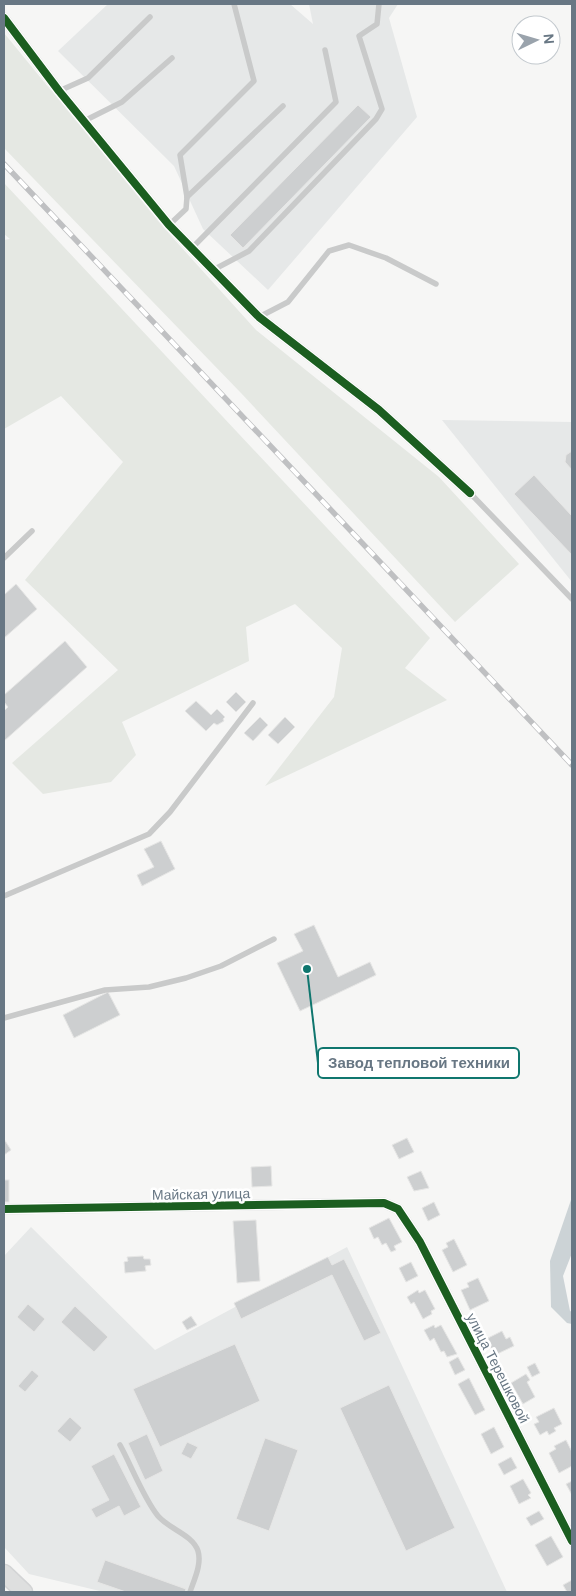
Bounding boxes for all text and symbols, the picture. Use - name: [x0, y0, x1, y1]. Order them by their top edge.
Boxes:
- north arrow: [511, 15, 561, 65]
- text: N: [540, 33, 558, 45]
- callout: Завод тепловой техники: [318, 1048, 519, 1078]
- text: Завод тепловой техники: [328, 1053, 510, 1073]
- street label: Майская улица: [152, 1184, 251, 1204]
- street label: улица Терешковой: [462, 1310, 534, 1426]

